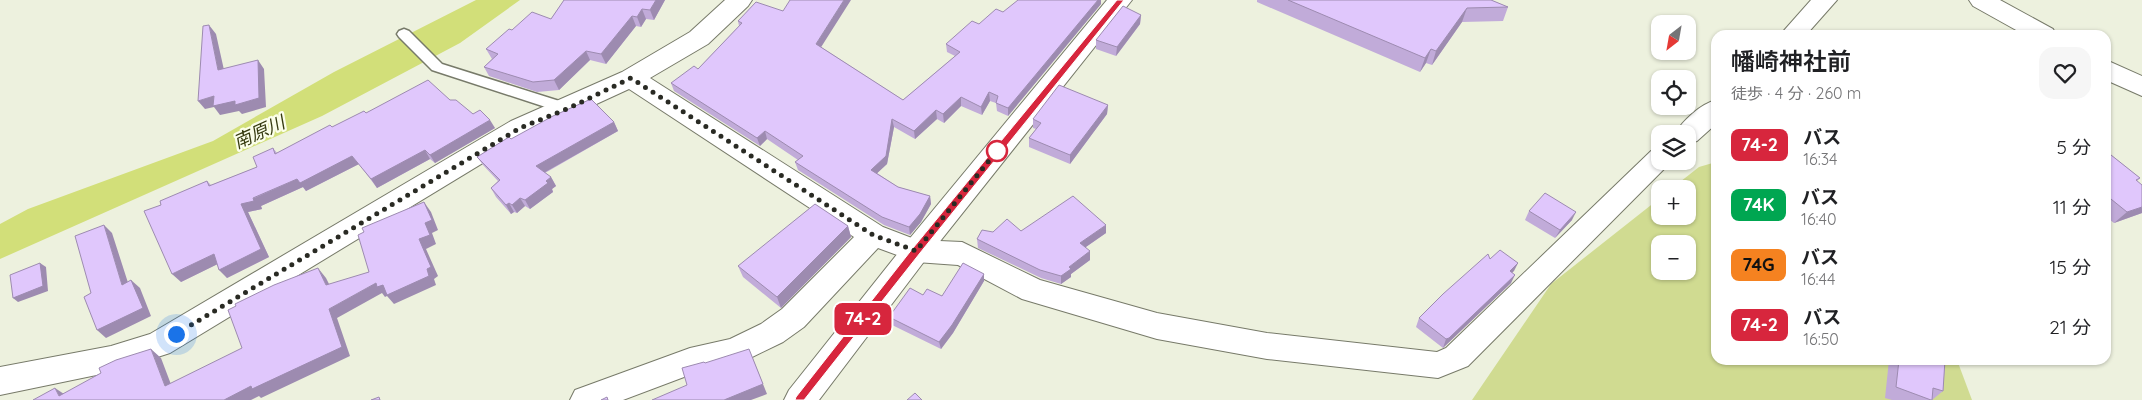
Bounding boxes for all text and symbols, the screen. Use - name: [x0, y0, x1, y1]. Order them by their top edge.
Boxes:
- north arrow: [1651, 15, 1696, 60]
- map controls: [1651, 15, 1696, 280]
- text: 幡崎神社前: [1731, 46, 1851, 76]
- button: heart: [2039, 47, 2091, 99]
- button: locate: [1651, 70, 1696, 115]
- text: 徒歩 · 4 分 · 260 m: [1731, 83, 1861, 103]
- water label: 南原川: [230, 110, 290, 153]
- button: layers: [1651, 125, 1696, 170]
- text: バス: [1803, 125, 1841, 149]
- text: 74-2: [1741, 133, 1778, 156]
- text: 5 分: [2056, 135, 2091, 159]
- unlabelled marker: [986, 140, 1008, 162]
- text: 16:34: [1803, 149, 1837, 169]
- button: +: [1651, 180, 1696, 225]
- text: バス: [1801, 185, 1839, 209]
- text: 74K: [1743, 193, 1774, 216]
- text: 11 分: [2053, 195, 2091, 219]
- text: 16:40: [1801, 209, 1836, 229]
- button: −: [1651, 235, 1696, 280]
- text: バス: [1801, 245, 1839, 269]
- text: 74G: [1742, 253, 1775, 276]
- text: 15 分: [2049, 255, 2091, 279]
- text: 16:44: [1801, 269, 1835, 289]
- line badge: 74-2: [828, 303, 898, 335]
- text: バス: [1803, 305, 1841, 329]
- text: 74-2: [844, 307, 882, 330]
- text: 74-2: [1741, 313, 1778, 336]
- text: 21 分: [2049, 315, 2091, 339]
- your location: [164, 322, 189, 347]
- text: 16:50: [1803, 329, 1839, 349]

